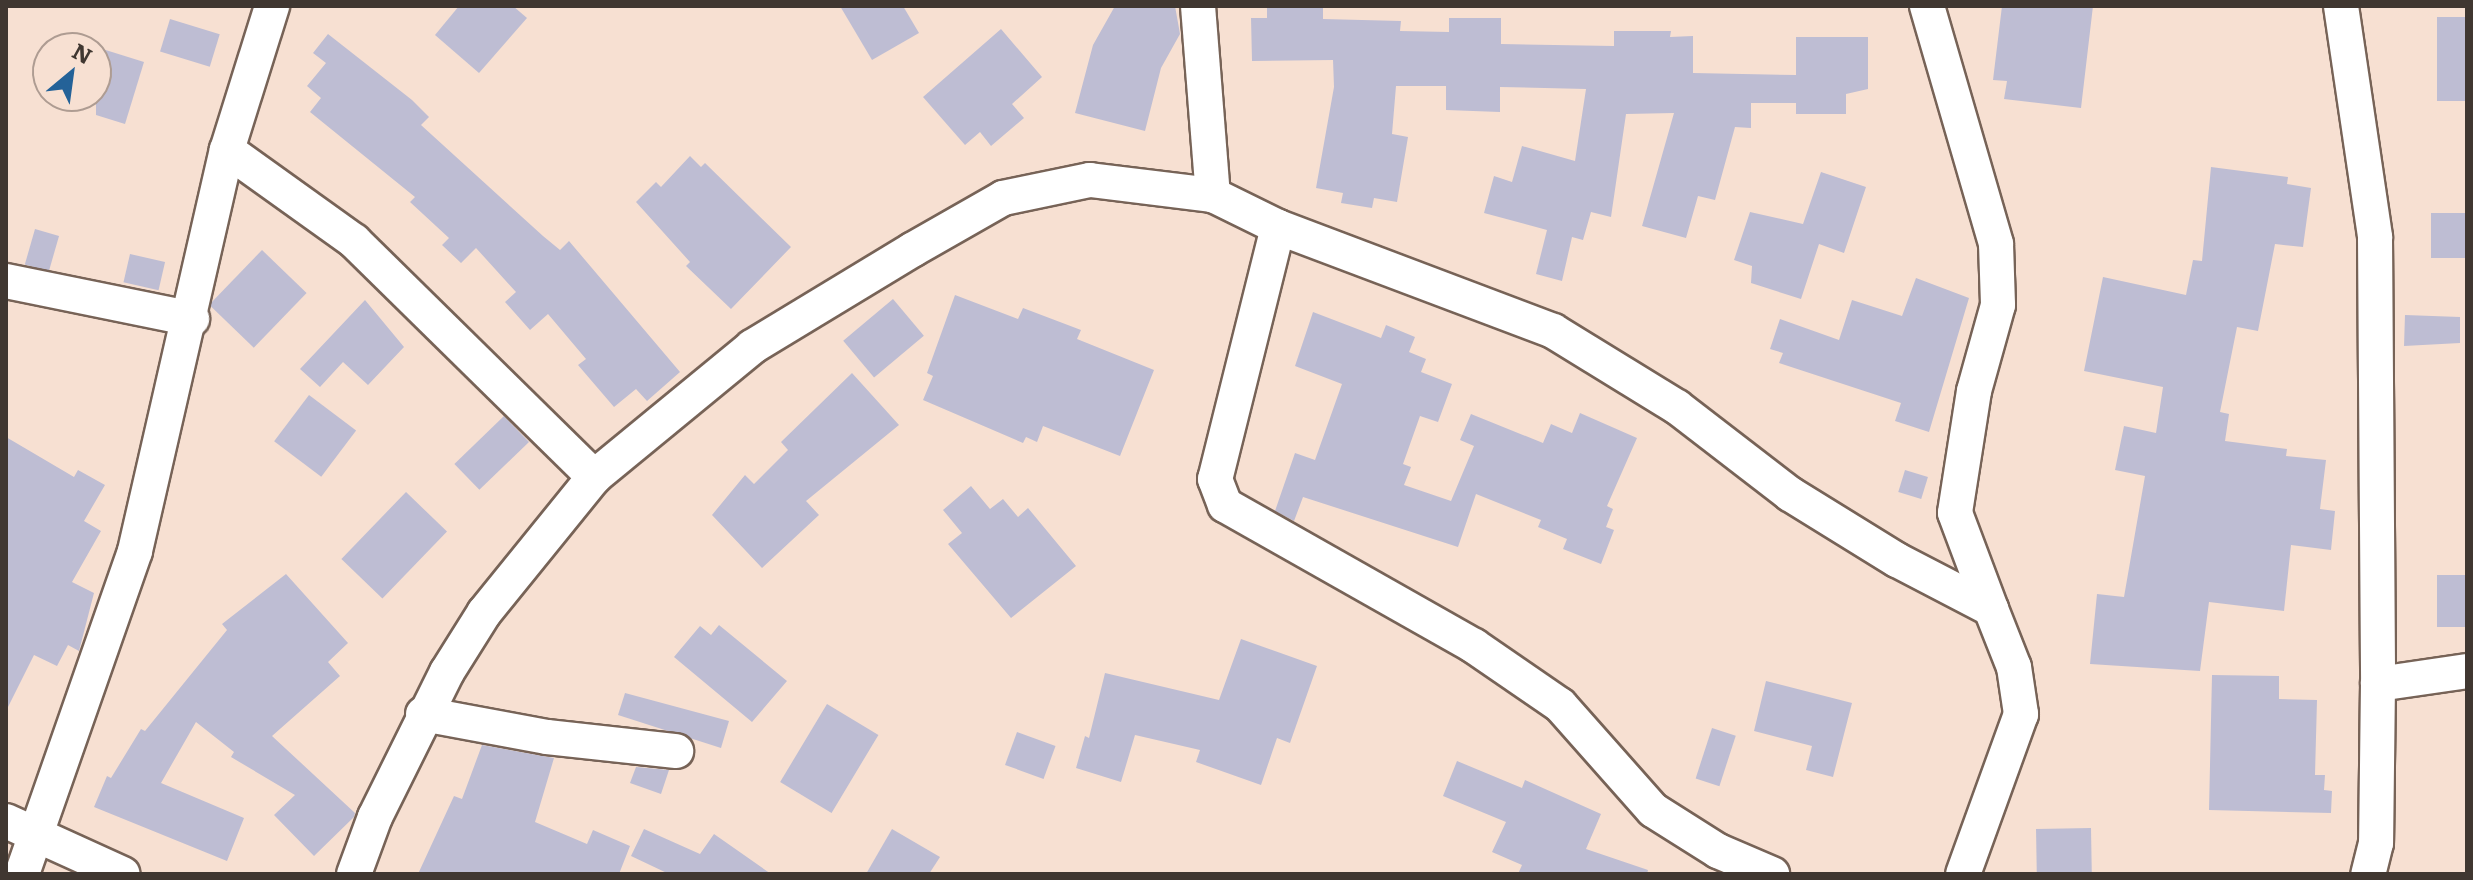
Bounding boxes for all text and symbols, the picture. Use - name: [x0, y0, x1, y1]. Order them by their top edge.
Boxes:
- north arrow: [32, 32, 112, 112]
- text: N: [67, 33, 99, 71]

